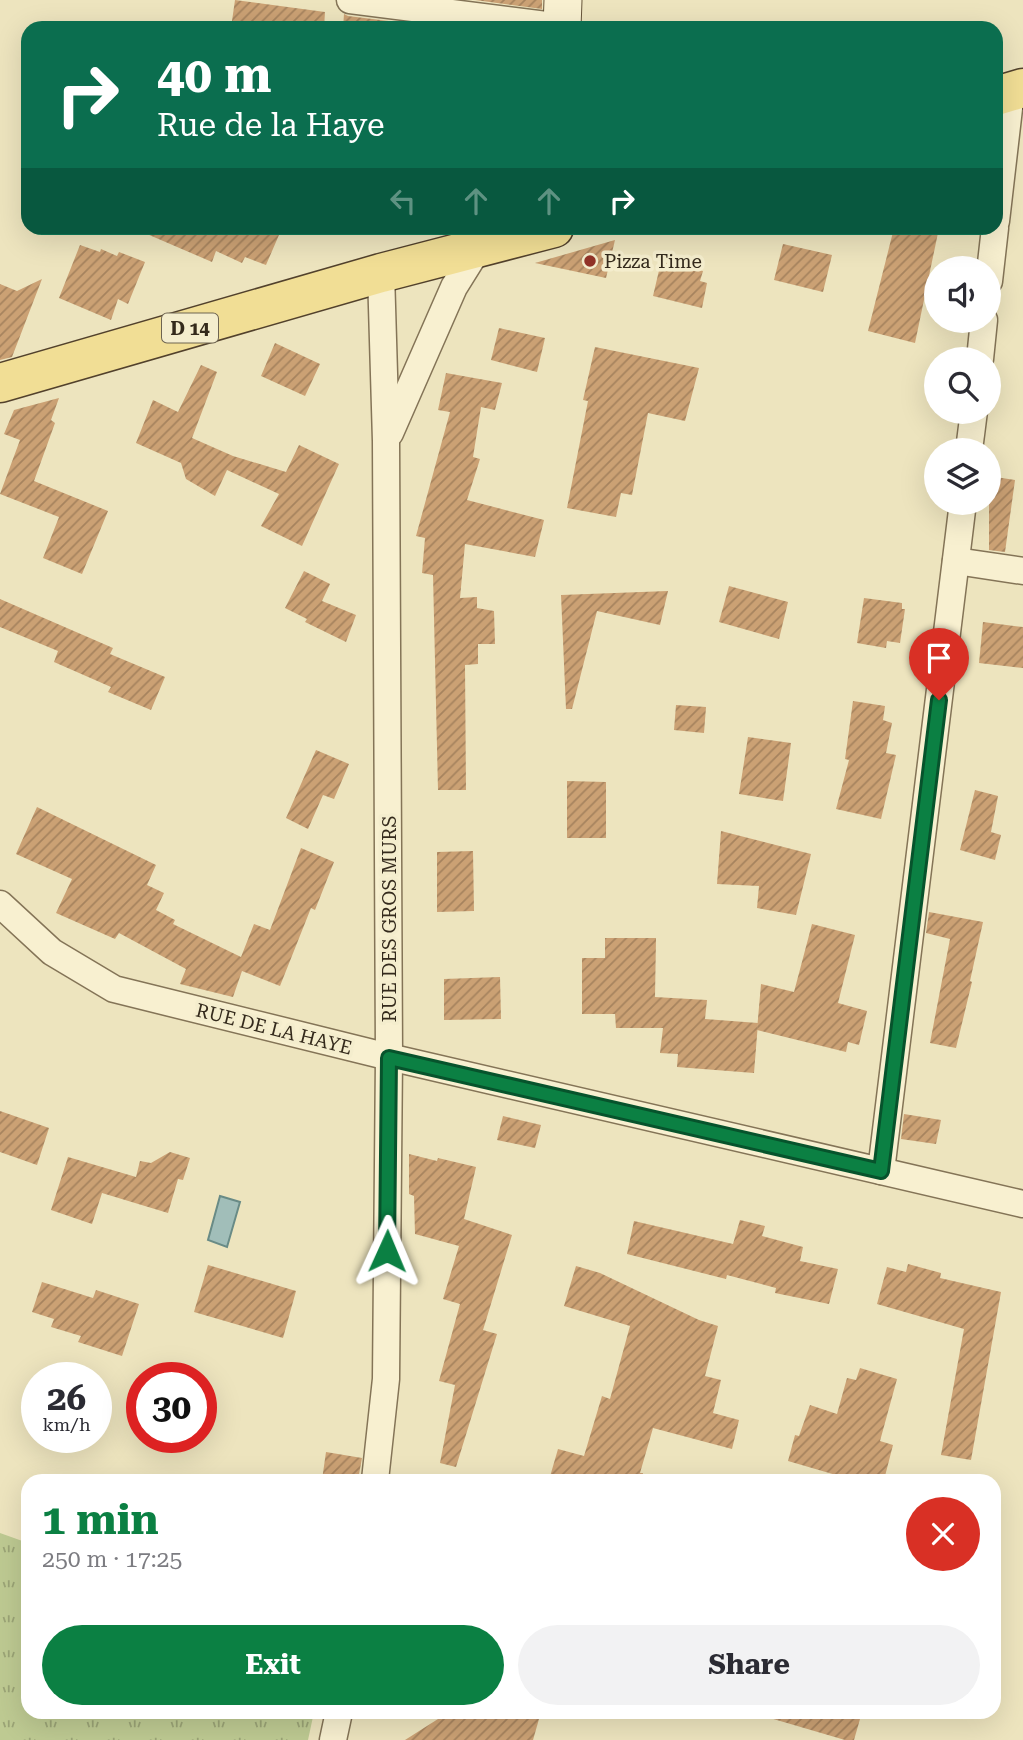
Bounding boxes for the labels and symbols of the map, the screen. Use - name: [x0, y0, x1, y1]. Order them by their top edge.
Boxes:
- place label: Pizza Time: [604, 250, 702, 273]
- marker: Pizza Time: [582, 253, 598, 269]
- road number: D 14: [162, 314, 218, 342]
- pin: [909, 628, 969, 700]
- street label: RUE DES GROS MURS: [378, 816, 401, 1022]
- street label: RUE DE LA HAYE: [194, 998, 354, 1060]
- position arrow: [350, 1214, 424, 1288]
- speed limit sign: 30: [126, 1362, 217, 1453]

